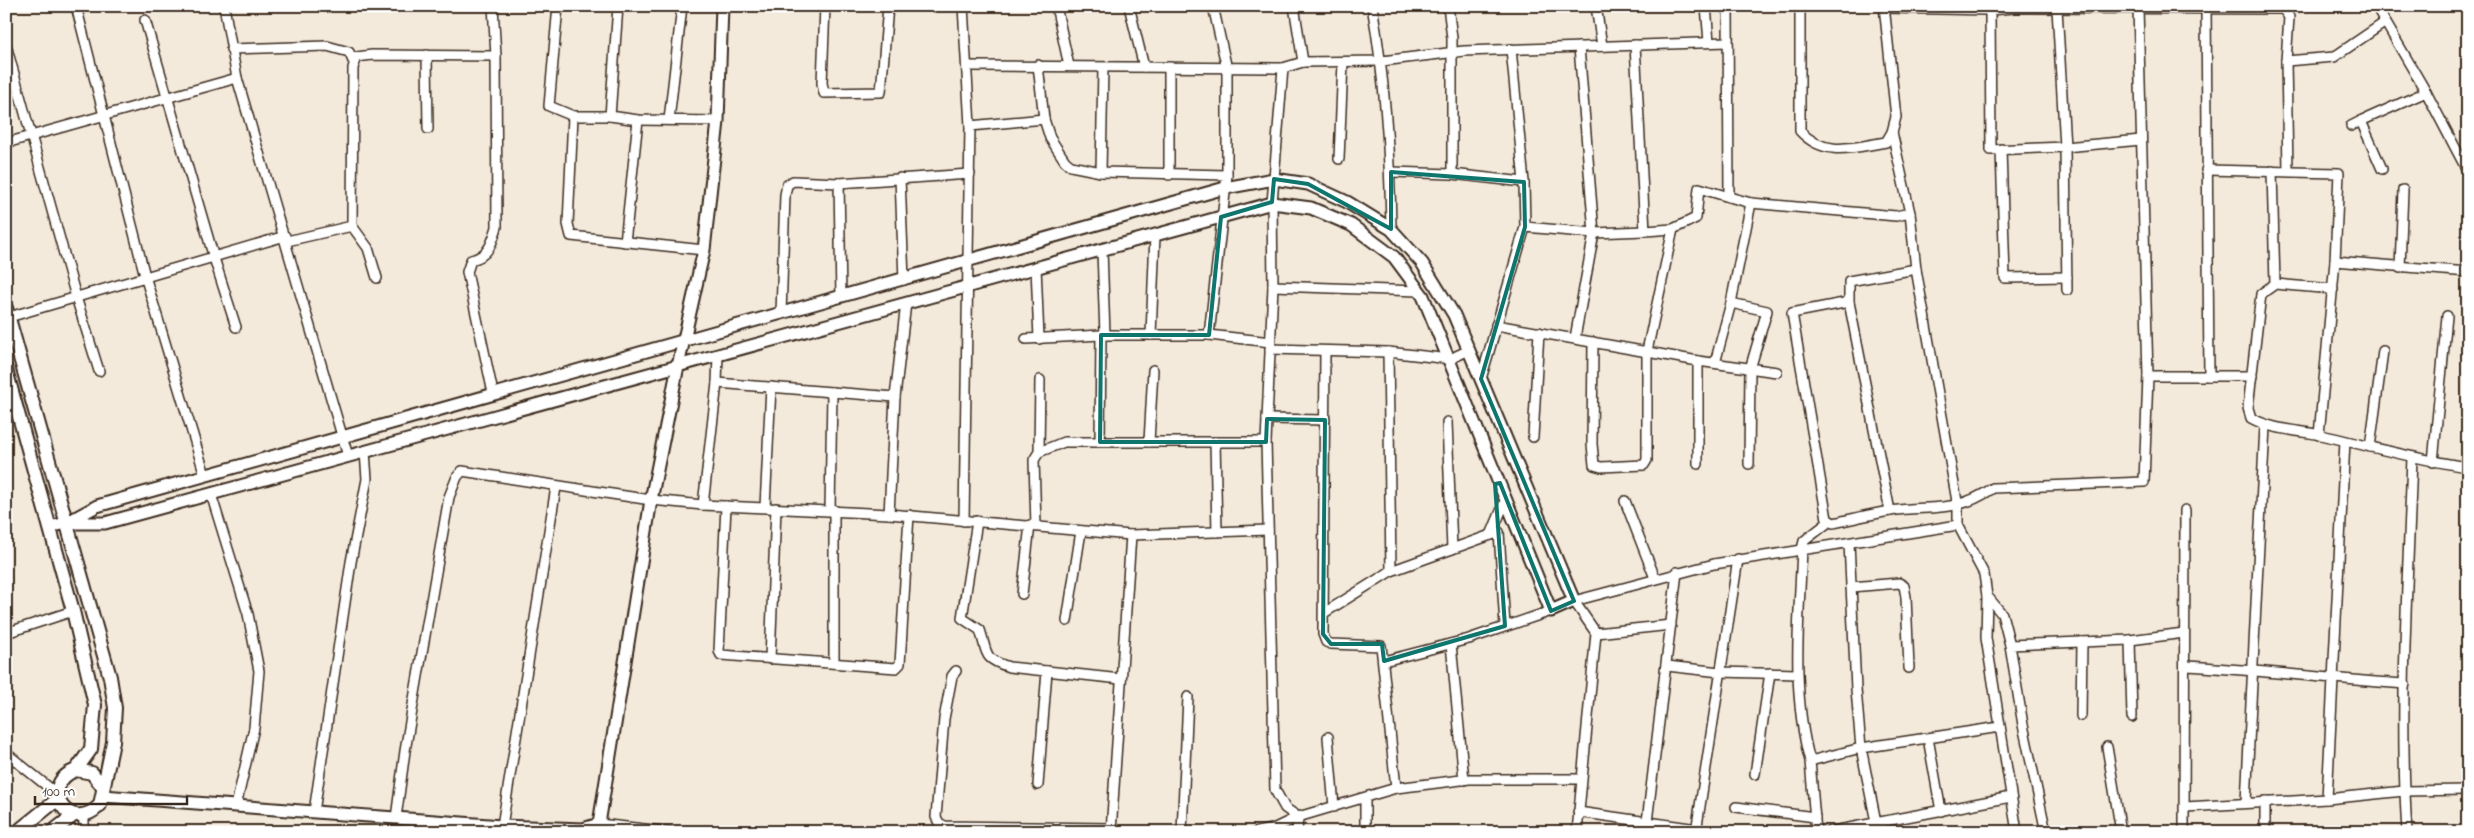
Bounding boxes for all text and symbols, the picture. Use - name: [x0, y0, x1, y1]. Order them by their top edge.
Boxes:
- scale bar: [35, 773, 188, 805]
- text: 100 m: [42, 781, 75, 803]

